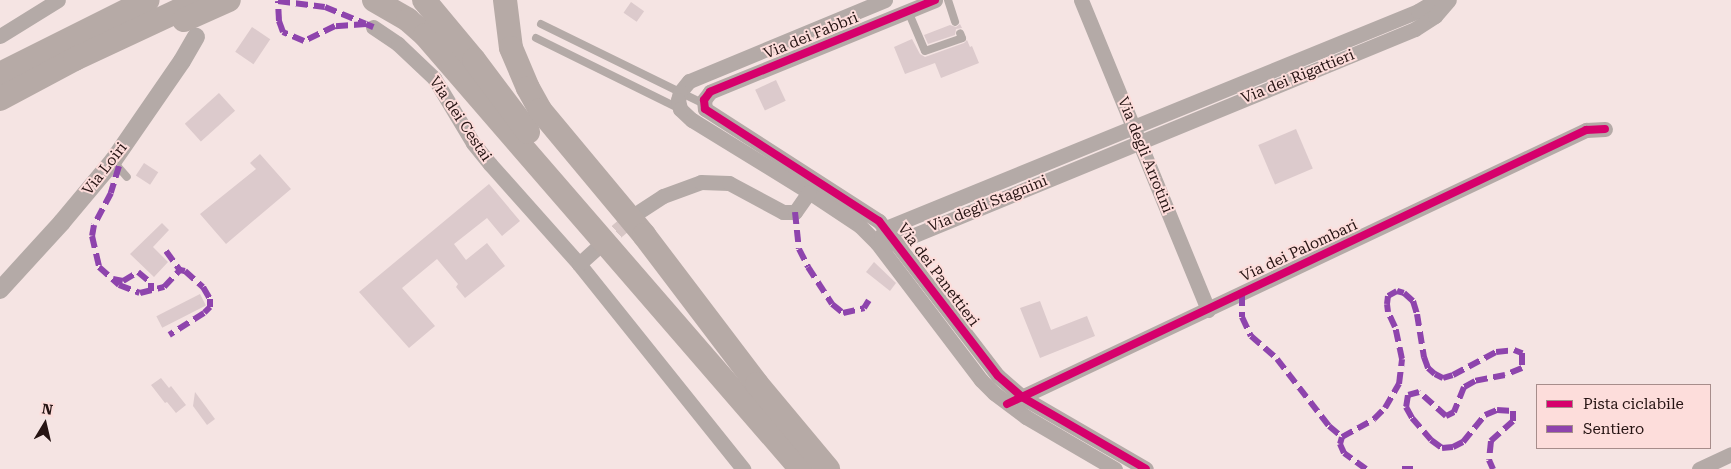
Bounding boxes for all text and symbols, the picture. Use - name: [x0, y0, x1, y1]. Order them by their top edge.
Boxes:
- street label: Via dei Fabbri: [761, 9, 861, 63]
- street label: Via dei Rigattieri: [1239, 46, 1357, 108]
- street label: Via dei Cestai: [425, 73, 495, 165]
- street label: Via degli Arrotini: [1114, 94, 1176, 216]
- street label: Via Loiri: [79, 139, 131, 199]
- street label: Via degli Stagnini: [926, 172, 1050, 236]
- street label: Via dei Palombari: [1238, 216, 1360, 286]
- street label: Via dei Panettieri: [893, 220, 983, 330]
- legend: [1536, 384, 1711, 449]
- text: Pista ciclabile: [1583, 395, 1684, 413]
- north arrow: [20, 399, 70, 449]
- text: N: [41, 400, 54, 418]
- text: Sentiero: [1583, 420, 1644, 438]

